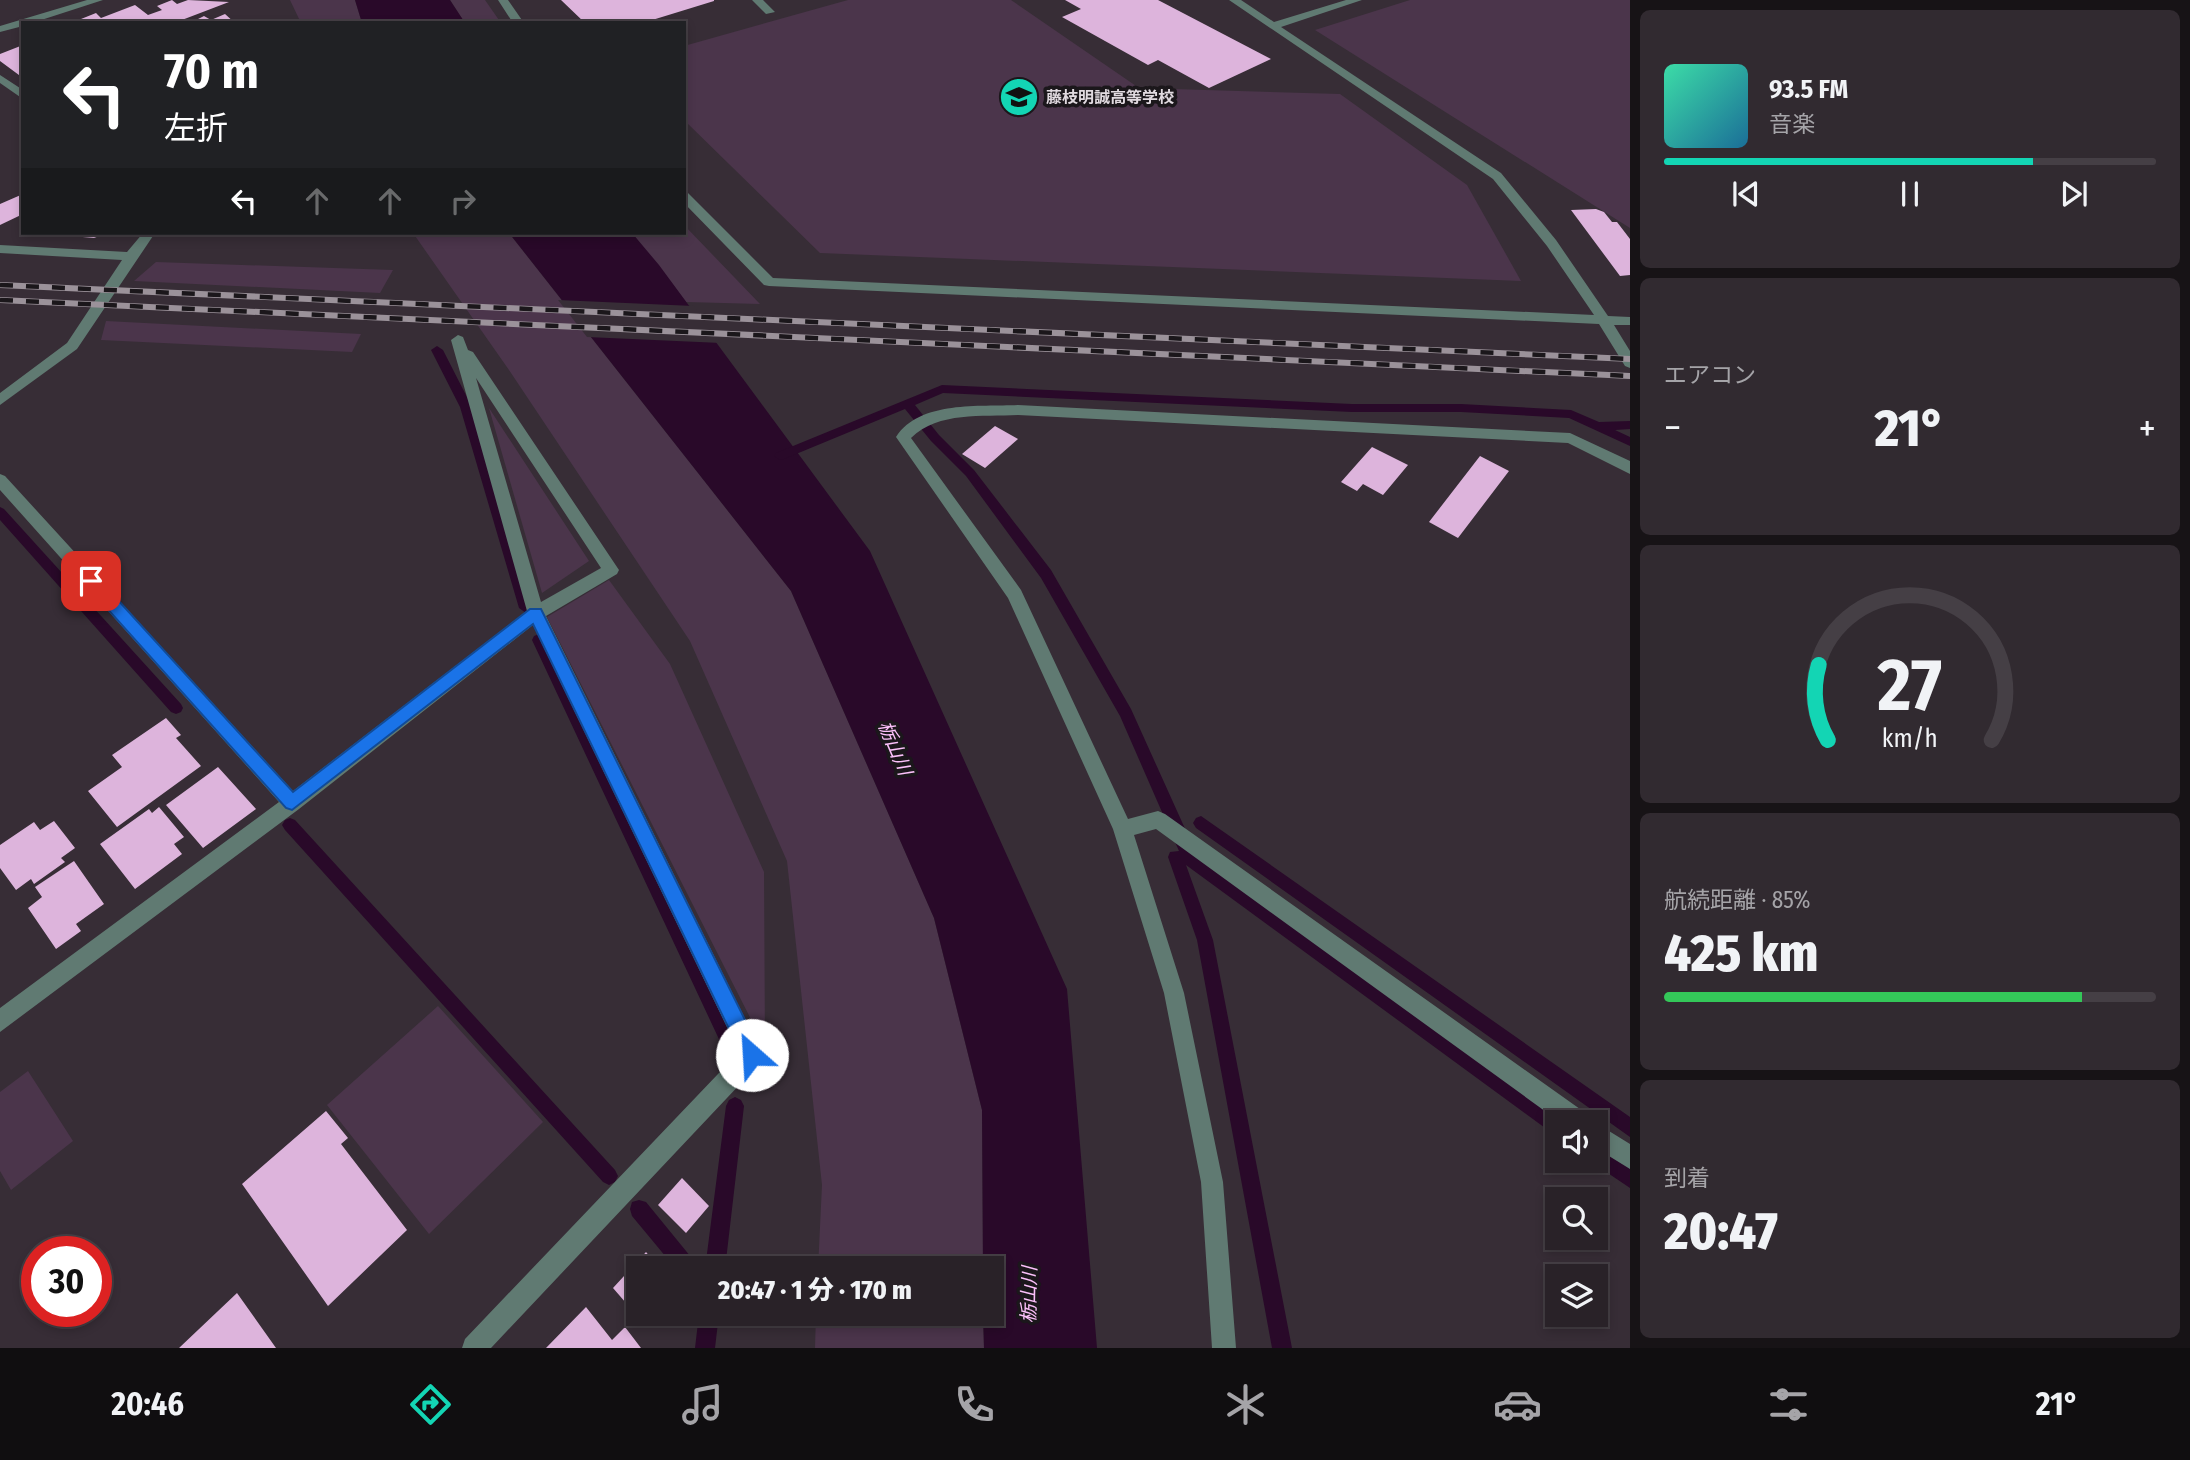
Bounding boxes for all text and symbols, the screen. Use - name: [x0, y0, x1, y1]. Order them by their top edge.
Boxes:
- text: 70 m: [164, 42, 259, 101]
- icon: left: [49, 49, 140, 140]
- text: 93.5 FM: [1769, 74, 1848, 105]
- school or university icon: 藤枝明誠高等学校: [998, 76, 1040, 118]
- place label: 藤枝明誠高等学校: [1046, 88, 1174, 107]
- text: 左折: [164, 109, 228, 147]
- text: 音楽: [1769, 110, 1815, 138]
- icon: previous: [1727, 175, 1765, 213]
- icon: pause: [1891, 175, 1929, 213]
- icon: next: [2055, 175, 2093, 213]
- icon: left: [225, 182, 263, 220]
- icon: ahead: [298, 182, 336, 220]
- icon: ahead: [371, 182, 409, 220]
- icon: right: [444, 182, 482, 220]
- text: エアコン: [1664, 361, 1756, 389]
- text: 21°: [1875, 397, 1945, 460]
- text: −: [1664, 405, 1681, 451]
- text: +: [2139, 405, 2156, 451]
- pin: [61, 551, 121, 611]
- icon: arrive: [72, 562, 110, 600]
- text: 27: [1877, 642, 1942, 729]
- water label: 栃山川: [873, 717, 918, 781]
- text: km/h: [1882, 724, 1938, 754]
- text: 航続距離 · 85%: [1664, 886, 1811, 914]
- text: 425 km: [1664, 922, 1818, 985]
- position arrow: [715, 1018, 789, 1092]
- map controls: [1545, 1110, 1608, 1327]
- button: sound: [1545, 1110, 1608, 1173]
- text: 到着: [1664, 1164, 1710, 1192]
- button: search: [1545, 1187, 1608, 1250]
- text: 20:47: [1664, 1200, 1778, 1263]
- speed limit sign: 30: [21, 1236, 112, 1327]
- water label: 栃山川: [1017, 1264, 1041, 1324]
- button: layers: [1545, 1264, 1608, 1327]
- text: 20:47 · 1 分 · 170 m: [718, 1275, 912, 1306]
- icon: directions: [406, 1380, 455, 1429]
- icon: music: [678, 1380, 727, 1429]
- icon: phone: [950, 1380, 999, 1429]
- icon: climate: [1221, 1380, 1270, 1429]
- icon: car: [1493, 1380, 1542, 1429]
- icon: filters: [1764, 1380, 1813, 1429]
- text: 20:46: [111, 1385, 184, 1423]
- text: 21°: [2036, 1385, 2079, 1423]

